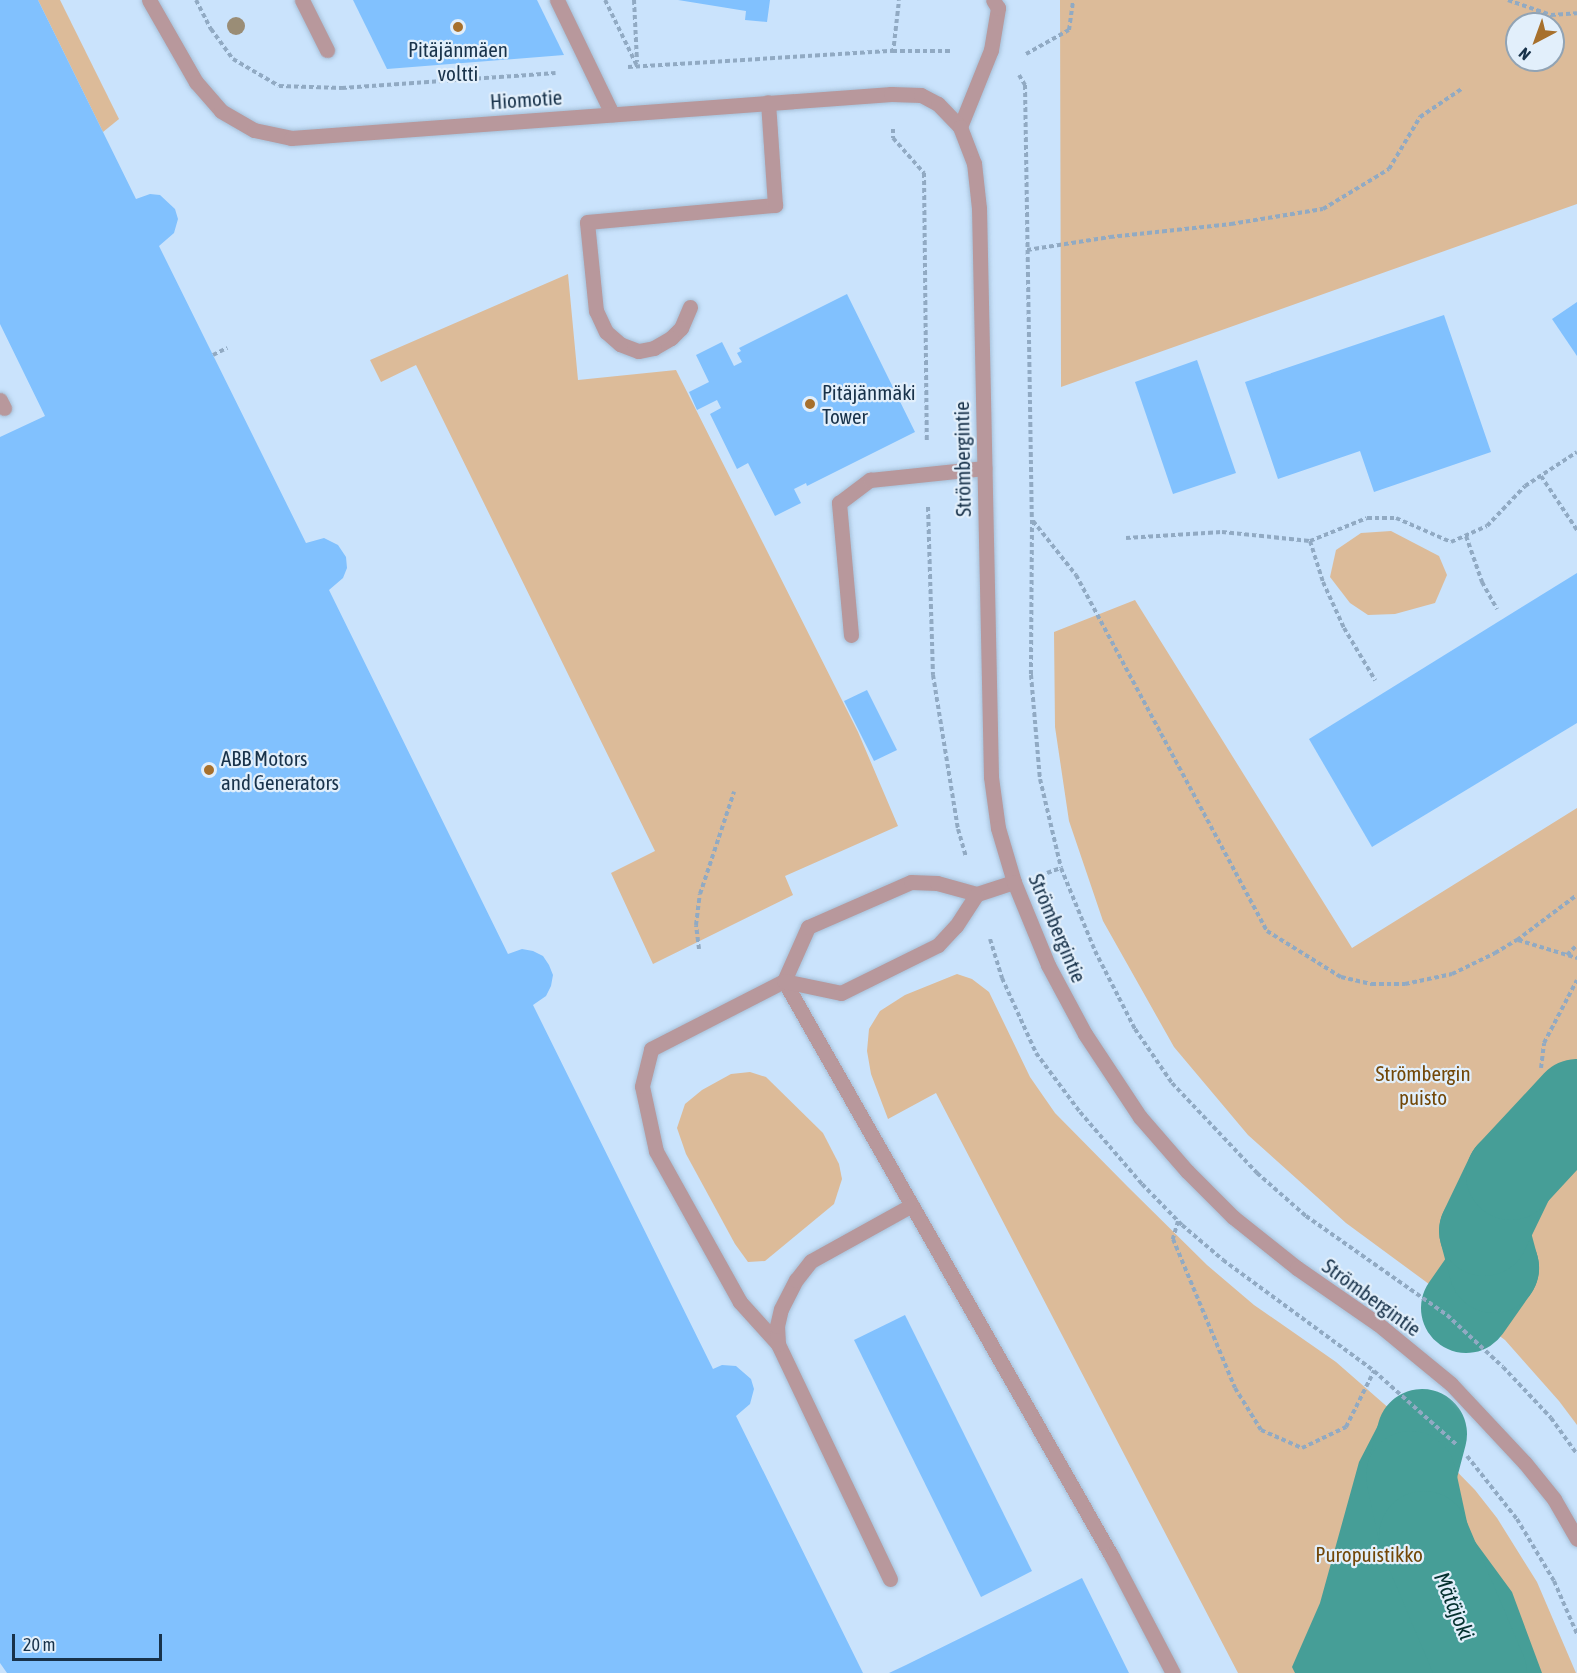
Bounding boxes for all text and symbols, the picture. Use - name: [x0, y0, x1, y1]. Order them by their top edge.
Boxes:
- north arrow: [1505, 12, 1565, 72]
- marker: Pitäjänmäen voltti: [451, 20, 465, 34]
- place label: Pitäjänmäen voltti: [408, 36, 508, 86]
- text: N: [1515, 44, 1534, 64]
- street label: Hiomotie: [489, 84, 563, 114]
- place label: Pitäjänmäki Tower: [822, 379, 916, 429]
- marker: Pitäjänmäki Tower: [803, 397, 817, 411]
- street label: Strömbergintie: [948, 401, 976, 517]
- place label: ABB Motors and Generators: [221, 745, 339, 795]
- marker: ABB Motors and Generators: [202, 763, 216, 777]
- street label: Strömbergintie: [1024, 870, 1092, 986]
- park label: Strömbergin puisto: [1375, 1060, 1471, 1110]
- street label: Strömbergintie: [1318, 1253, 1426, 1341]
- park label: Puropuistikko: [1315, 1541, 1423, 1567]
- water label: Mätäjoki: [1428, 1568, 1480, 1644]
- scale bar: [15, 1622, 165, 1660]
- text: 20 m: [23, 1634, 55, 1655]

